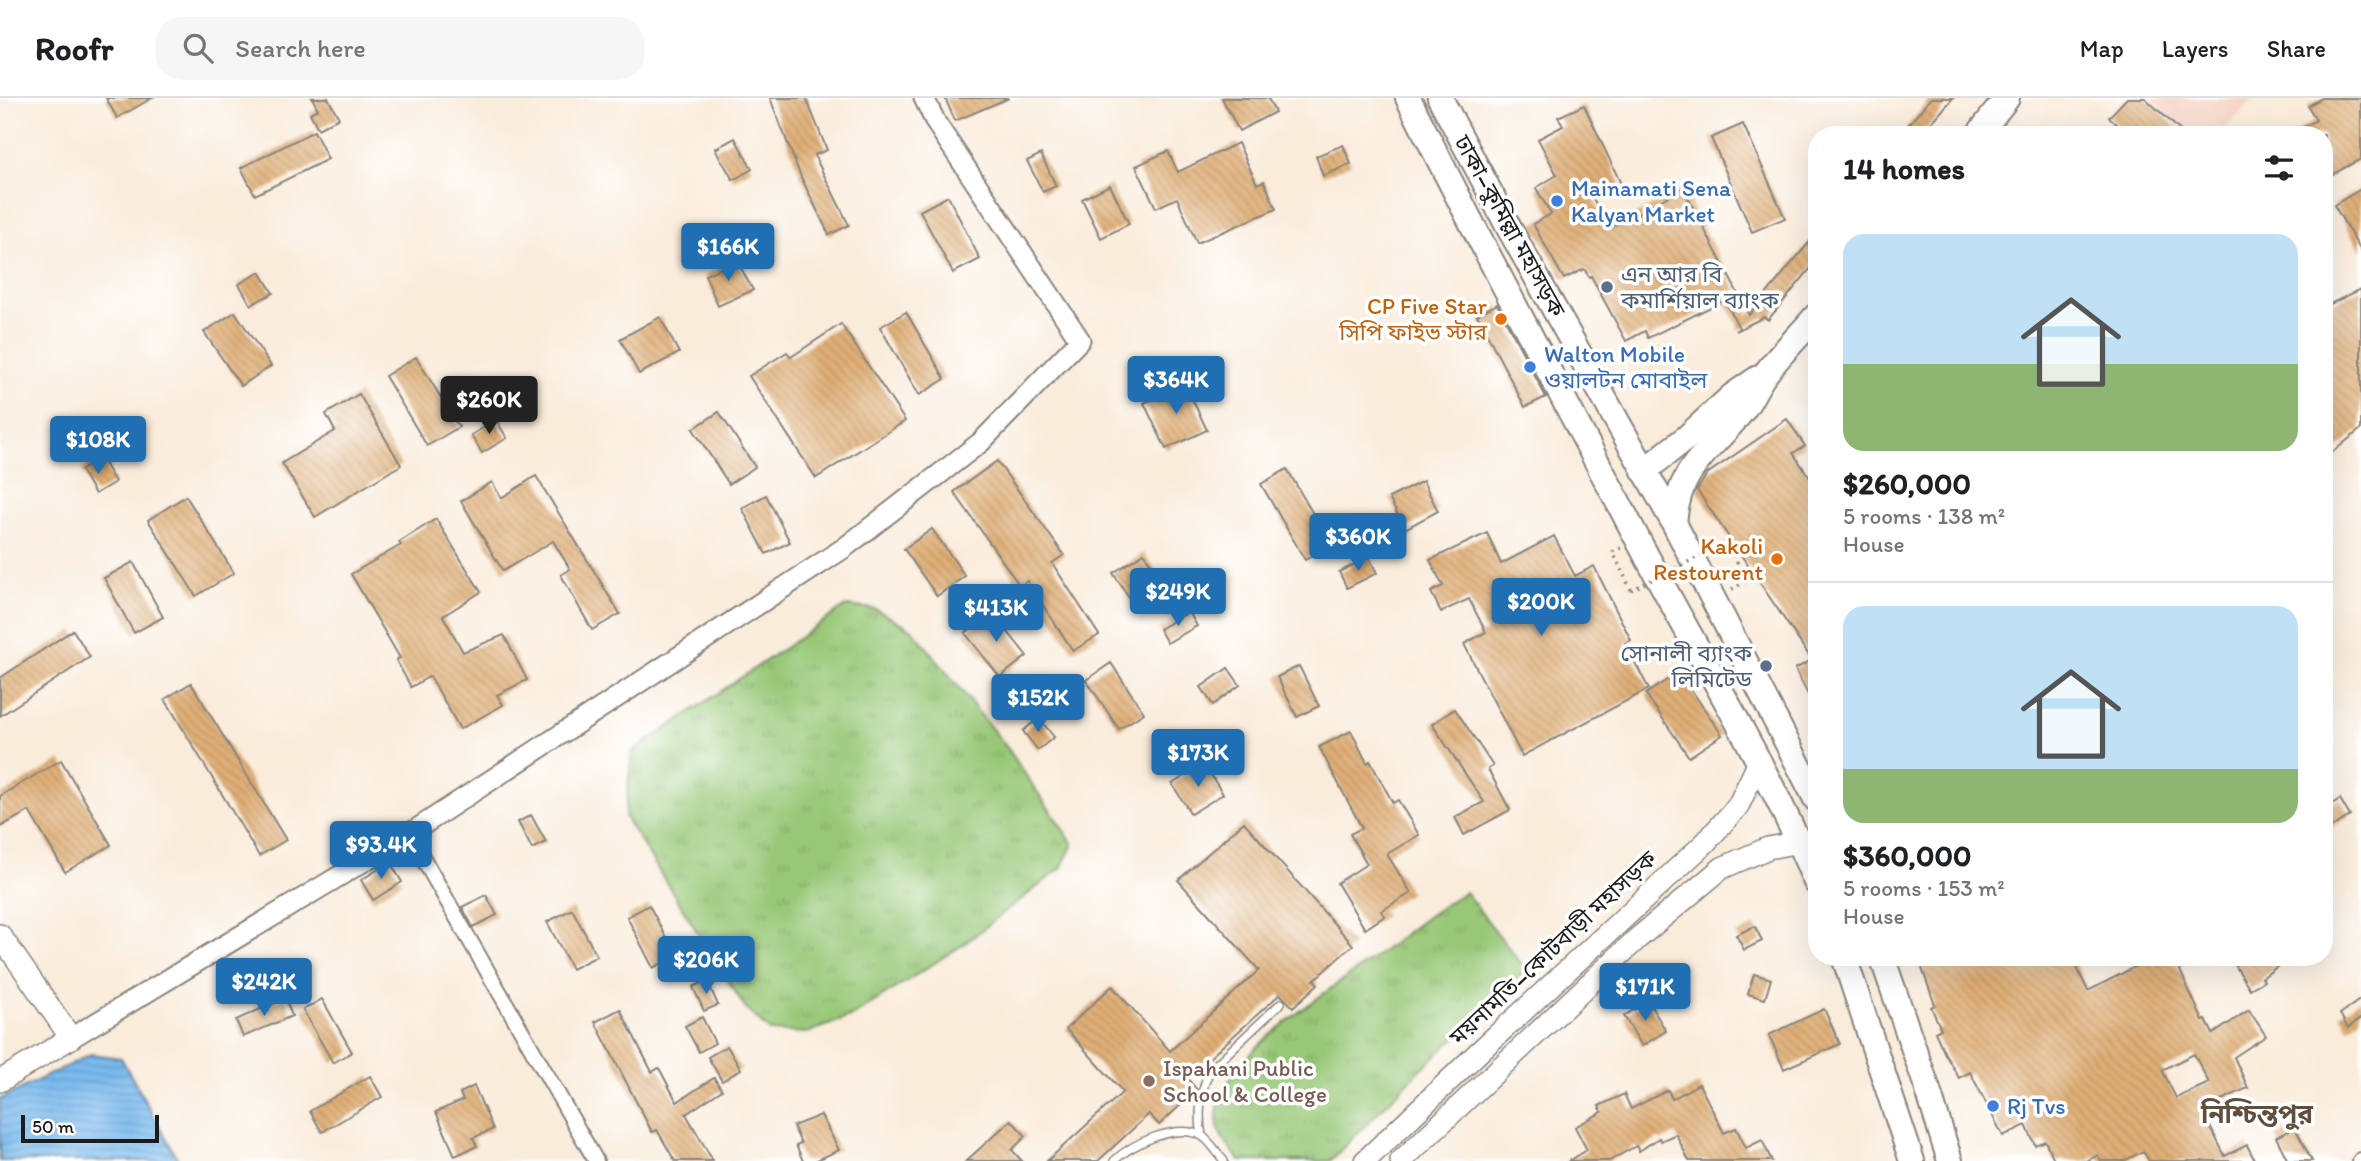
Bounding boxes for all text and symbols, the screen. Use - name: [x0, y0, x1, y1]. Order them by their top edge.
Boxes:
- search box: [155, 17, 645, 80]
- text: Roofr: [35, 29, 113, 68]
- icon: search: [179, 29, 217, 67]
- text: Search here: [235, 32, 366, 64]
- text: Map: [2080, 34, 2124, 63]
- text: Layers: [2162, 34, 2229, 63]
- text: Share: [2267, 34, 2326, 63]
- street label: ঢাকা–কুমিল্লা মহাসড়ক: [1448, 129, 1572, 322]
- icon: filters: [2260, 149, 2298, 187]
- text: 14 homes: [1843, 150, 1965, 187]
- place label: Mainamati Sena Kalyan Market: [1571, 174, 1731, 228]
- marker: Mainamati Sena Kalyan Market: [1549, 193, 1565, 209]
- pin: $166K: [679, 223, 777, 283]
- text: $166K: [697, 232, 759, 260]
- place label: এন আর বি কমার্শিয়াল ব্যাংক: [1620, 260, 1779, 314]
- marker: এন আর বি কমার্শিয়াল ব্যাংক: [1599, 279, 1615, 295]
- icon: home: [2008, 279, 2134, 405]
- place label: CP Five Star সিপি ফাইভ স্টার: [1338, 292, 1487, 346]
- marker: CP Five Star সিপি ফাইভ স্টার: [1493, 311, 1509, 327]
- place label: Walton Mobile ওয়ালটন মোবাইল: [1544, 340, 1709, 394]
- pin: $364K: [1127, 356, 1225, 416]
- marker: Walton Mobile ওয়ালটন মোবাইল: [1522, 359, 1538, 375]
- text: $364K: [1144, 365, 1208, 393]
- pin: $260K: [440, 376, 538, 436]
- text: $260K: [457, 385, 521, 413]
- pin: $108K: [49, 416, 147, 476]
- text: $108K: [66, 425, 130, 453]
- text: $260,000: [1843, 465, 1971, 502]
- text: 5 rooms · 138 m²: [1843, 502, 2005, 530]
- pin: $360K: [1309, 514, 1407, 573]
- text: $360K: [1325, 522, 1391, 550]
- text: House: [1843, 530, 1905, 558]
- place label: Kakoli Restourent: [1653, 532, 1763, 586]
- marker: Kakoli Restourent: [1769, 551, 1785, 567]
- pin: $249K: [1129, 568, 1227, 628]
- text: $249K: [1146, 577, 1210, 605]
- pin: $200K: [1492, 578, 1590, 638]
- pin: $413K: [947, 584, 1045, 644]
- text: $200K: [1508, 587, 1574, 615]
- text: $413K: [964, 593, 1028, 621]
- place label: সোনালী ব্যাংক লিমিটেড: [1621, 639, 1753, 693]
- icon: home: [2008, 651, 2134, 777]
- marker: সোনালী ব্যাংক লিমিটেড: [1758, 658, 1774, 674]
- pin: $152K: [989, 674, 1087, 734]
- text: $152K: [1007, 683, 1069, 711]
- pin: $173K: [1149, 730, 1247, 789]
- text: $173K: [1168, 738, 1228, 766]
- pin: $93.4K: [324, 822, 438, 881]
- text: $93.4K: [346, 830, 416, 858]
- text: $360,000: [1843, 837, 1971, 874]
- street label: ময়নামতি–কোটবাড়ী মহাসড়ক: [1443, 845, 1663, 1052]
- text: 5 rooms · 153 m²: [1843, 874, 2005, 902]
- text: House: [1843, 902, 1905, 930]
- pin: $206K: [657, 936, 755, 996]
- text: $206K: [674, 945, 738, 973]
- pin: $242K: [215, 958, 313, 1018]
- pin: $171K: [1596, 964, 1694, 1023]
- text: $242K: [232, 967, 296, 995]
- text: $171K: [1615, 972, 1675, 1000]
- place label: Ispahani Public School & College: [1163, 1054, 1327, 1108]
- marker: Ispahani Public School & College: [1141, 1073, 1157, 1089]
- place label: Rj Tvs: [2007, 1092, 2066, 1120]
- marker: Rj Tvs: [1985, 1098, 2001, 1114]
- district label: নিশ্চিন্তপুর: [2200, 1098, 2313, 1131]
- scale bar: [21, 1112, 159, 1144]
- text: 50 m: [32, 1115, 74, 1138]

